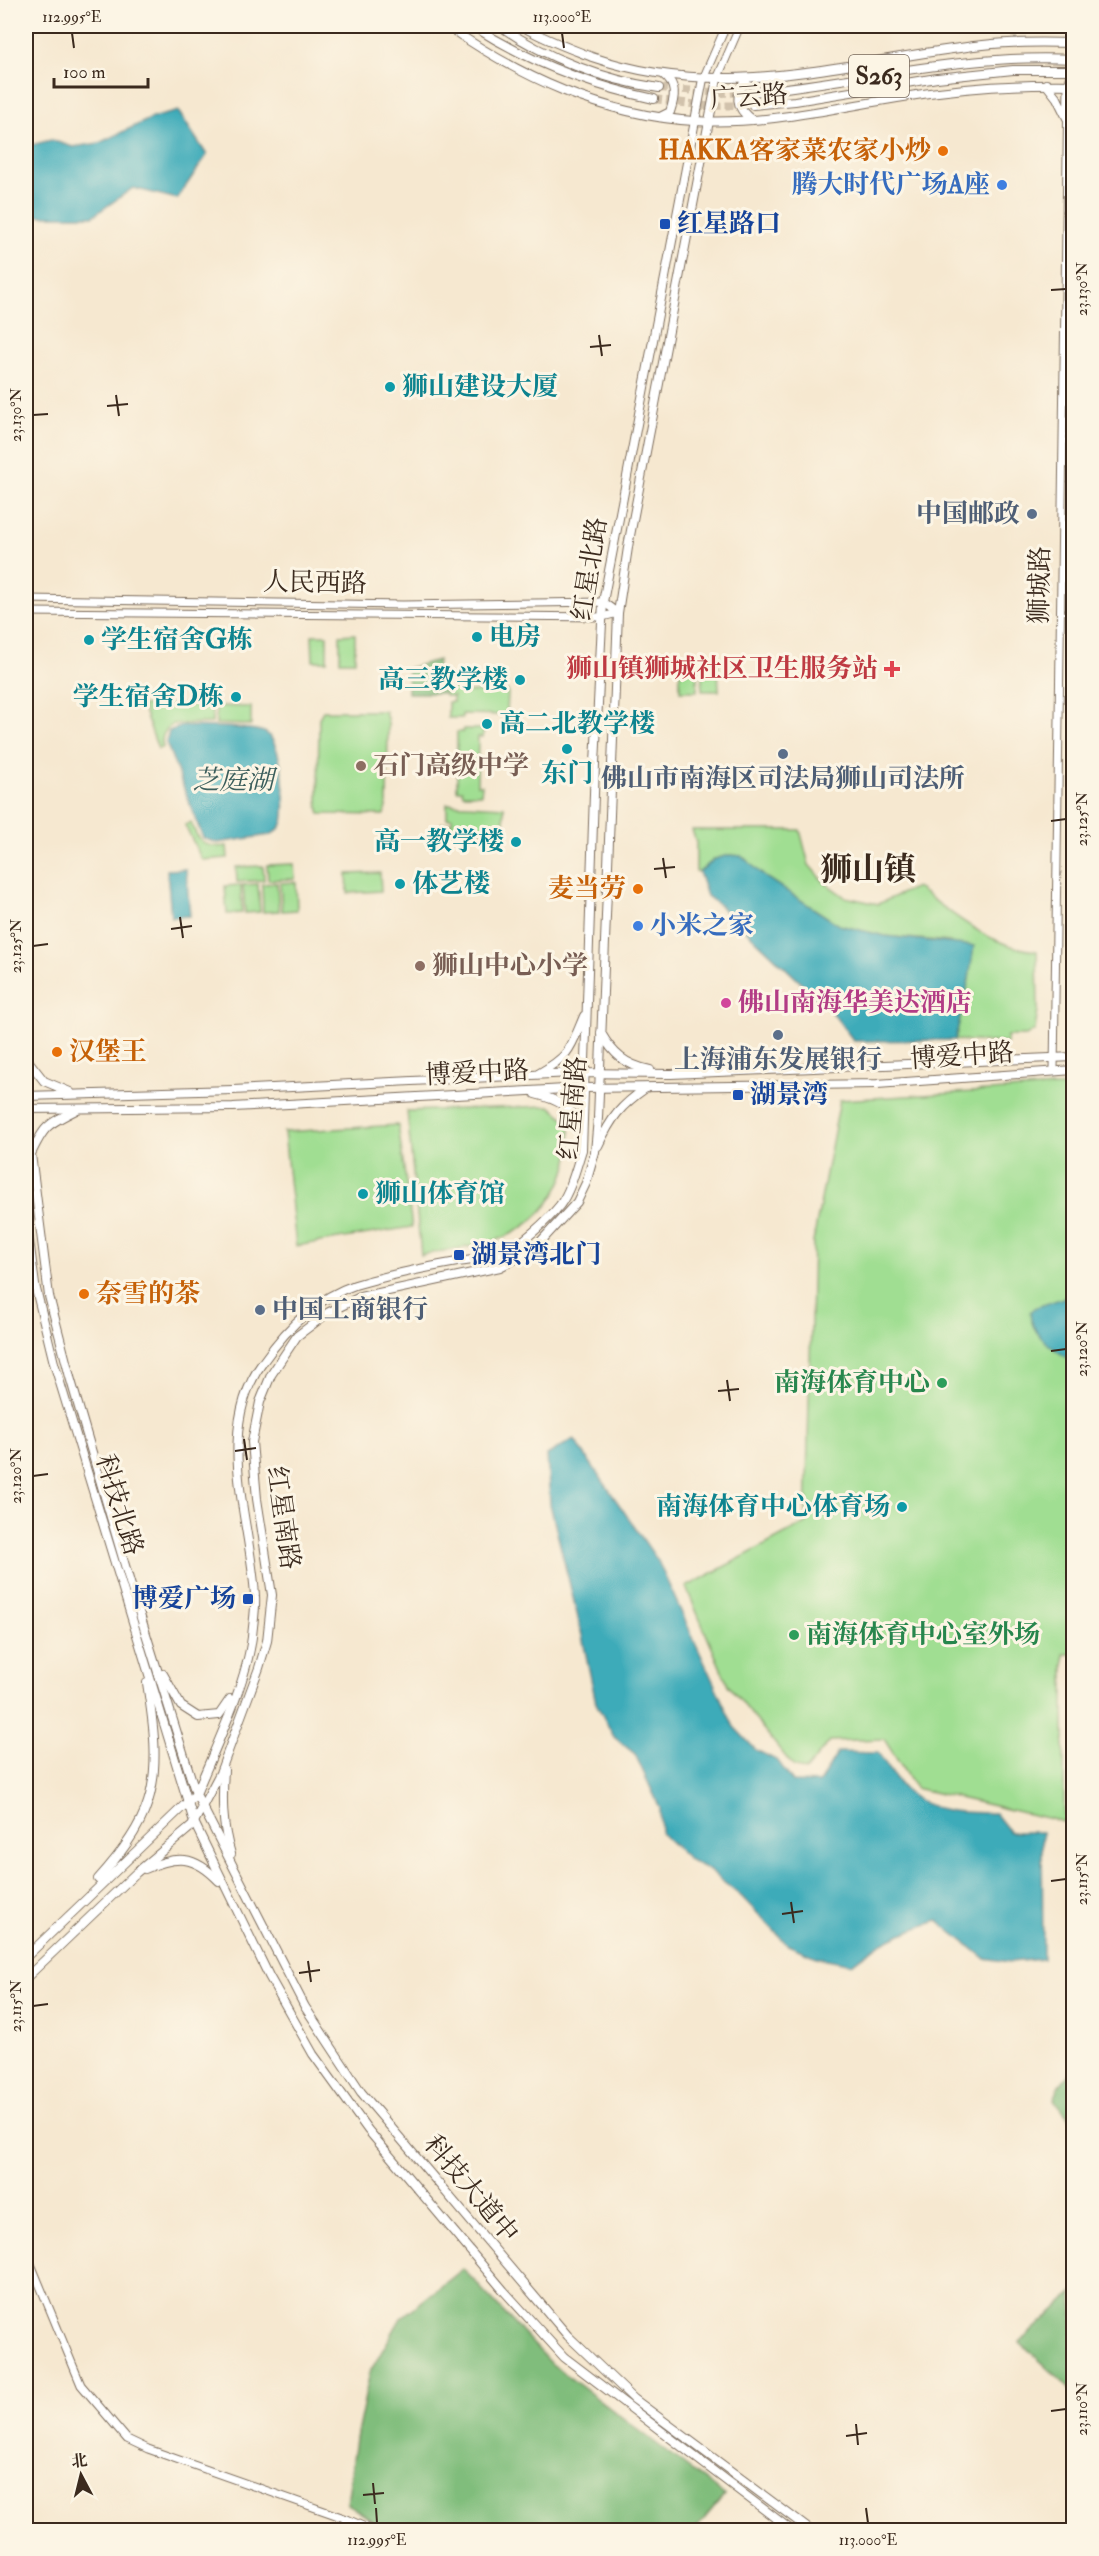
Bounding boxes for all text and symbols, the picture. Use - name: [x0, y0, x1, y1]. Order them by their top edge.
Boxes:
- text: 112.995°E: [42, 8, 102, 27]
- text: 113.000°E: [533, 8, 591, 27]
- scale bar: [54, 51, 148, 89]
- road number: S263: [849, 55, 909, 97]
- text: 100 m: [63, 61, 106, 84]
- street label: 广云路: [709, 78, 789, 116]
- place label: HAKKA客家菜农家小炒: [658, 135, 931, 167]
- marker: HAKKA客家菜农家小炒: [936, 144, 950, 158]
- place label: 腾大时代广场A座: [791, 169, 990, 201]
- marker: 腾大时代广场A座: [995, 178, 1009, 192]
- place label: 红星路口: [677, 208, 781, 240]
- marker: 红星路口: [658, 217, 672, 231]
- text: 23.130°N: [1073, 262, 1092, 316]
- place label: 狮山建设大厦: [402, 371, 558, 403]
- marker: 狮山建设大厦: [383, 380, 397, 394]
- text: 23.130°N: [7, 388, 26, 442]
- place label: 中国邮政: [916, 498, 1020, 530]
- marker: 中国邮政: [1025, 507, 1039, 521]
- street label: 红星北路: [566, 515, 614, 623]
- street label: 狮城路: [1023, 546, 1057, 624]
- street label: 人民西路: [263, 566, 367, 600]
- place label: 电房: [489, 621, 541, 653]
- place label: 学生宿舍G栋: [101, 624, 253, 656]
- marker: 电房: [470, 630, 484, 644]
- marker: 学生宿舍G栋: [82, 633, 96, 647]
- place label: 狮山镇狮城社区卫生服务站: [566, 653, 878, 685]
- marker: 狮山镇狮城社区卫生服务站: [883, 660, 901, 678]
- place label: 高三教学楼: [378, 664, 508, 696]
- marker: 高三教学楼: [513, 673, 527, 687]
- place label: 学生宿舍D栋: [73, 681, 224, 713]
- marker: 学生宿舍D栋: [229, 690, 243, 704]
- place label: 高二北教学楼: [499, 708, 655, 740]
- marker: 高二北教学楼: [480, 717, 494, 731]
- marker: 东门: [560, 742, 574, 756]
- marker: 佛山市南海区司法局狮山司法所: [776, 747, 790, 761]
- place label: 石门高级中学: [373, 750, 529, 782]
- place label: 东门: [541, 758, 593, 790]
- marker: 石门高级中学: [354, 759, 368, 773]
- place label: 佛山市南海区司法局狮山司法所: [601, 763, 965, 795]
- water label: 芝庭湖: [193, 764, 278, 797]
- text: 23.125°N: [1073, 791, 1092, 846]
- place label: 高一教学楼: [374, 826, 504, 858]
- marker: 高一教学楼: [509, 835, 523, 849]
- district label: 狮山镇: [820, 850, 916, 890]
- place label: 体艺楼: [412, 868, 490, 900]
- place label: 麦当劳: [548, 873, 626, 905]
- marker: 体艺楼: [393, 877, 407, 891]
- marker: 麦当劳: [631, 882, 645, 896]
- place label: 小米之家: [650, 910, 754, 942]
- text: 23.125°N: [7, 918, 26, 973]
- marker: 小米之家: [631, 919, 645, 933]
- place label: 狮山中心小学: [432, 950, 588, 982]
- marker: 狮山中心小学: [413, 959, 427, 973]
- place label: 佛山南海华美达酒店: [738, 987, 972, 1019]
- marker: 佛山南海华美达酒店: [719, 996, 733, 1010]
- marker: 上海浦东发展银行: [771, 1028, 785, 1042]
- place label: 汉堡王: [69, 1036, 147, 1068]
- street label: 博爱中路: [909, 1036, 1015, 1076]
- place label: 上海浦东发展银行: [674, 1044, 882, 1076]
- marker: 汉堡王: [50, 1045, 64, 1059]
- street label: 博爱中路: [424, 1054, 530, 1092]
- street label: 红星南路: [553, 1055, 593, 1161]
- place label: 湖景湾: [750, 1079, 828, 1111]
- marker: 湖景湾: [731, 1088, 745, 1102]
- place label: 狮山体育馆: [375, 1178, 505, 1210]
- marker: 狮山体育馆: [356, 1187, 370, 1201]
- place label: 湖景湾北门: [471, 1239, 601, 1271]
- marker: 湖景湾北门: [452, 1248, 466, 1262]
- place label: 奈雪的茶: [96, 1278, 200, 1310]
- marker: 奈雪的茶: [77, 1287, 91, 1301]
- place label: 中国工商银行: [272, 1294, 428, 1326]
- marker: 中国工商银行: [253, 1303, 267, 1317]
- text: 23.120°N: [1073, 1321, 1092, 1377]
- place label: 南海体育中心: [774, 1367, 930, 1399]
- marker: 南海体育中心: [935, 1376, 949, 1390]
- text: 23.120°N: [7, 1448, 26, 1504]
- street label: 科技北路: [88, 1451, 150, 1559]
- street label: 红星南路: [260, 1464, 306, 1572]
- place label: 南海体育中心体育场: [656, 1491, 890, 1523]
- marker: 南海体育中心体育场: [895, 1500, 909, 1514]
- place label: 博爱广场: [132, 1583, 236, 1615]
- marker: 博爱广场: [241, 1592, 255, 1606]
- place label: 南海体育中心室外场: [806, 1619, 1040, 1651]
- marker: 南海体育中心室外场: [787, 1628, 801, 1642]
- text: 23.115°N: [1073, 1852, 1092, 1905]
- text: 23.115°N: [7, 1979, 26, 2032]
- street label: 科技大道中: [417, 2129, 525, 2249]
- text: 23.110°N: [1073, 2382, 1092, 2436]
- north arrow: [51, 2445, 111, 2505]
- text: 北: [70, 2450, 88, 2472]
- text: 112.995°E: [347, 2531, 407, 2550]
- text: 113.000°E: [839, 2531, 897, 2550]

